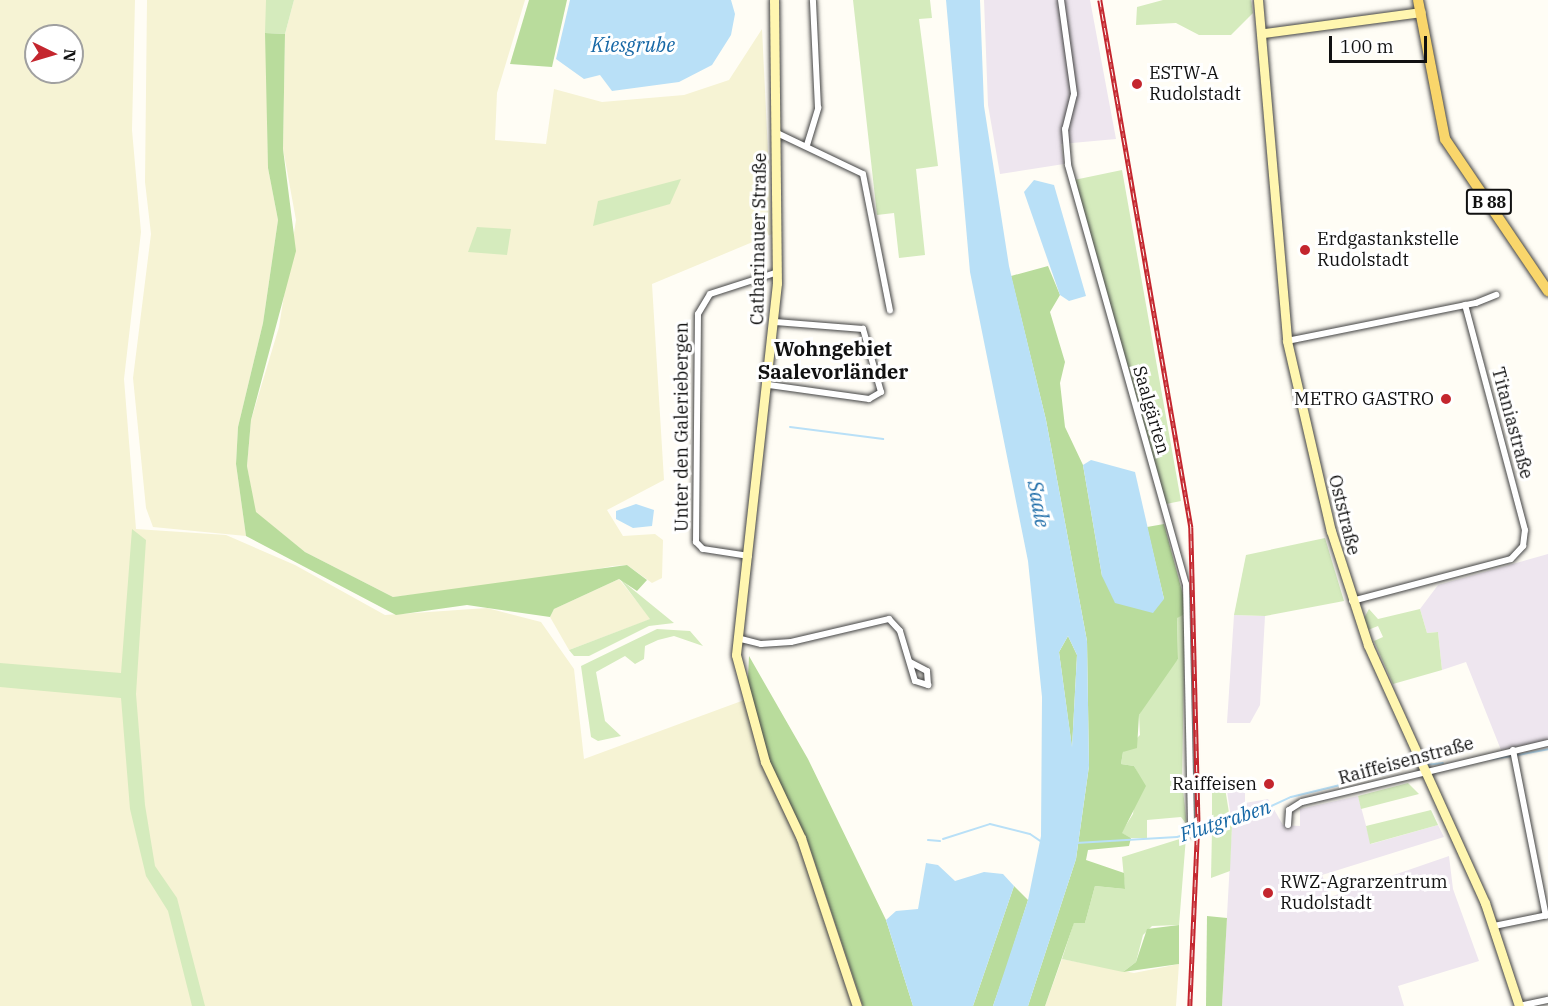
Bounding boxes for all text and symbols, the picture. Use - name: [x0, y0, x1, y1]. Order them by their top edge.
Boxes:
- north arrow: [24, 24, 84, 84]
- scale bar: [1332, 24, 1430, 62]
- water label: Kiesgrube: [591, 32, 675, 56]
- text: 100 m: [1340, 35, 1394, 58]
- text: N: [59, 48, 80, 63]
- place label: ESTW-A Rudolstadt: [1149, 63, 1241, 106]
- marker: ESTW-A Rudolstadt: [1130, 77, 1144, 91]
- street label: Catharinauer Straße: [747, 153, 771, 325]
- road number: B 88: [1465, 189, 1513, 215]
- place label: Erdgastankstelle Rudolstadt: [1317, 229, 1459, 272]
- marker: Erdgastankstelle Rudolstadt: [1298, 243, 1312, 257]
- street label: Unter den Galeriebergen: [671, 322, 693, 532]
- district label: Wohngebiet Saalevorländer: [758, 337, 908, 384]
- street label: Saalgärten: [1128, 363, 1174, 457]
- street label: Titaniastraße: [1487, 365, 1537, 481]
- place label: METRO GASTRO: [1294, 388, 1434, 410]
- marker: METRO GASTRO: [1439, 392, 1453, 406]
- street label: Oststraße: [1324, 473, 1364, 557]
- water label: Saale: [1023, 479, 1055, 529]
- street label: Raiffeisenstraße: [1336, 733, 1476, 789]
- place label: Raiffeisen: [1172, 773, 1257, 795]
- marker: Raiffeisen: [1262, 777, 1276, 791]
- water label: Flutgraben: [1176, 794, 1274, 846]
- place label: RWZ-Agrarzentrum Rudolstadt: [1280, 872, 1448, 914]
- marker: RWZ-Agrarzentrum Rudolstadt: [1261, 886, 1275, 900]

